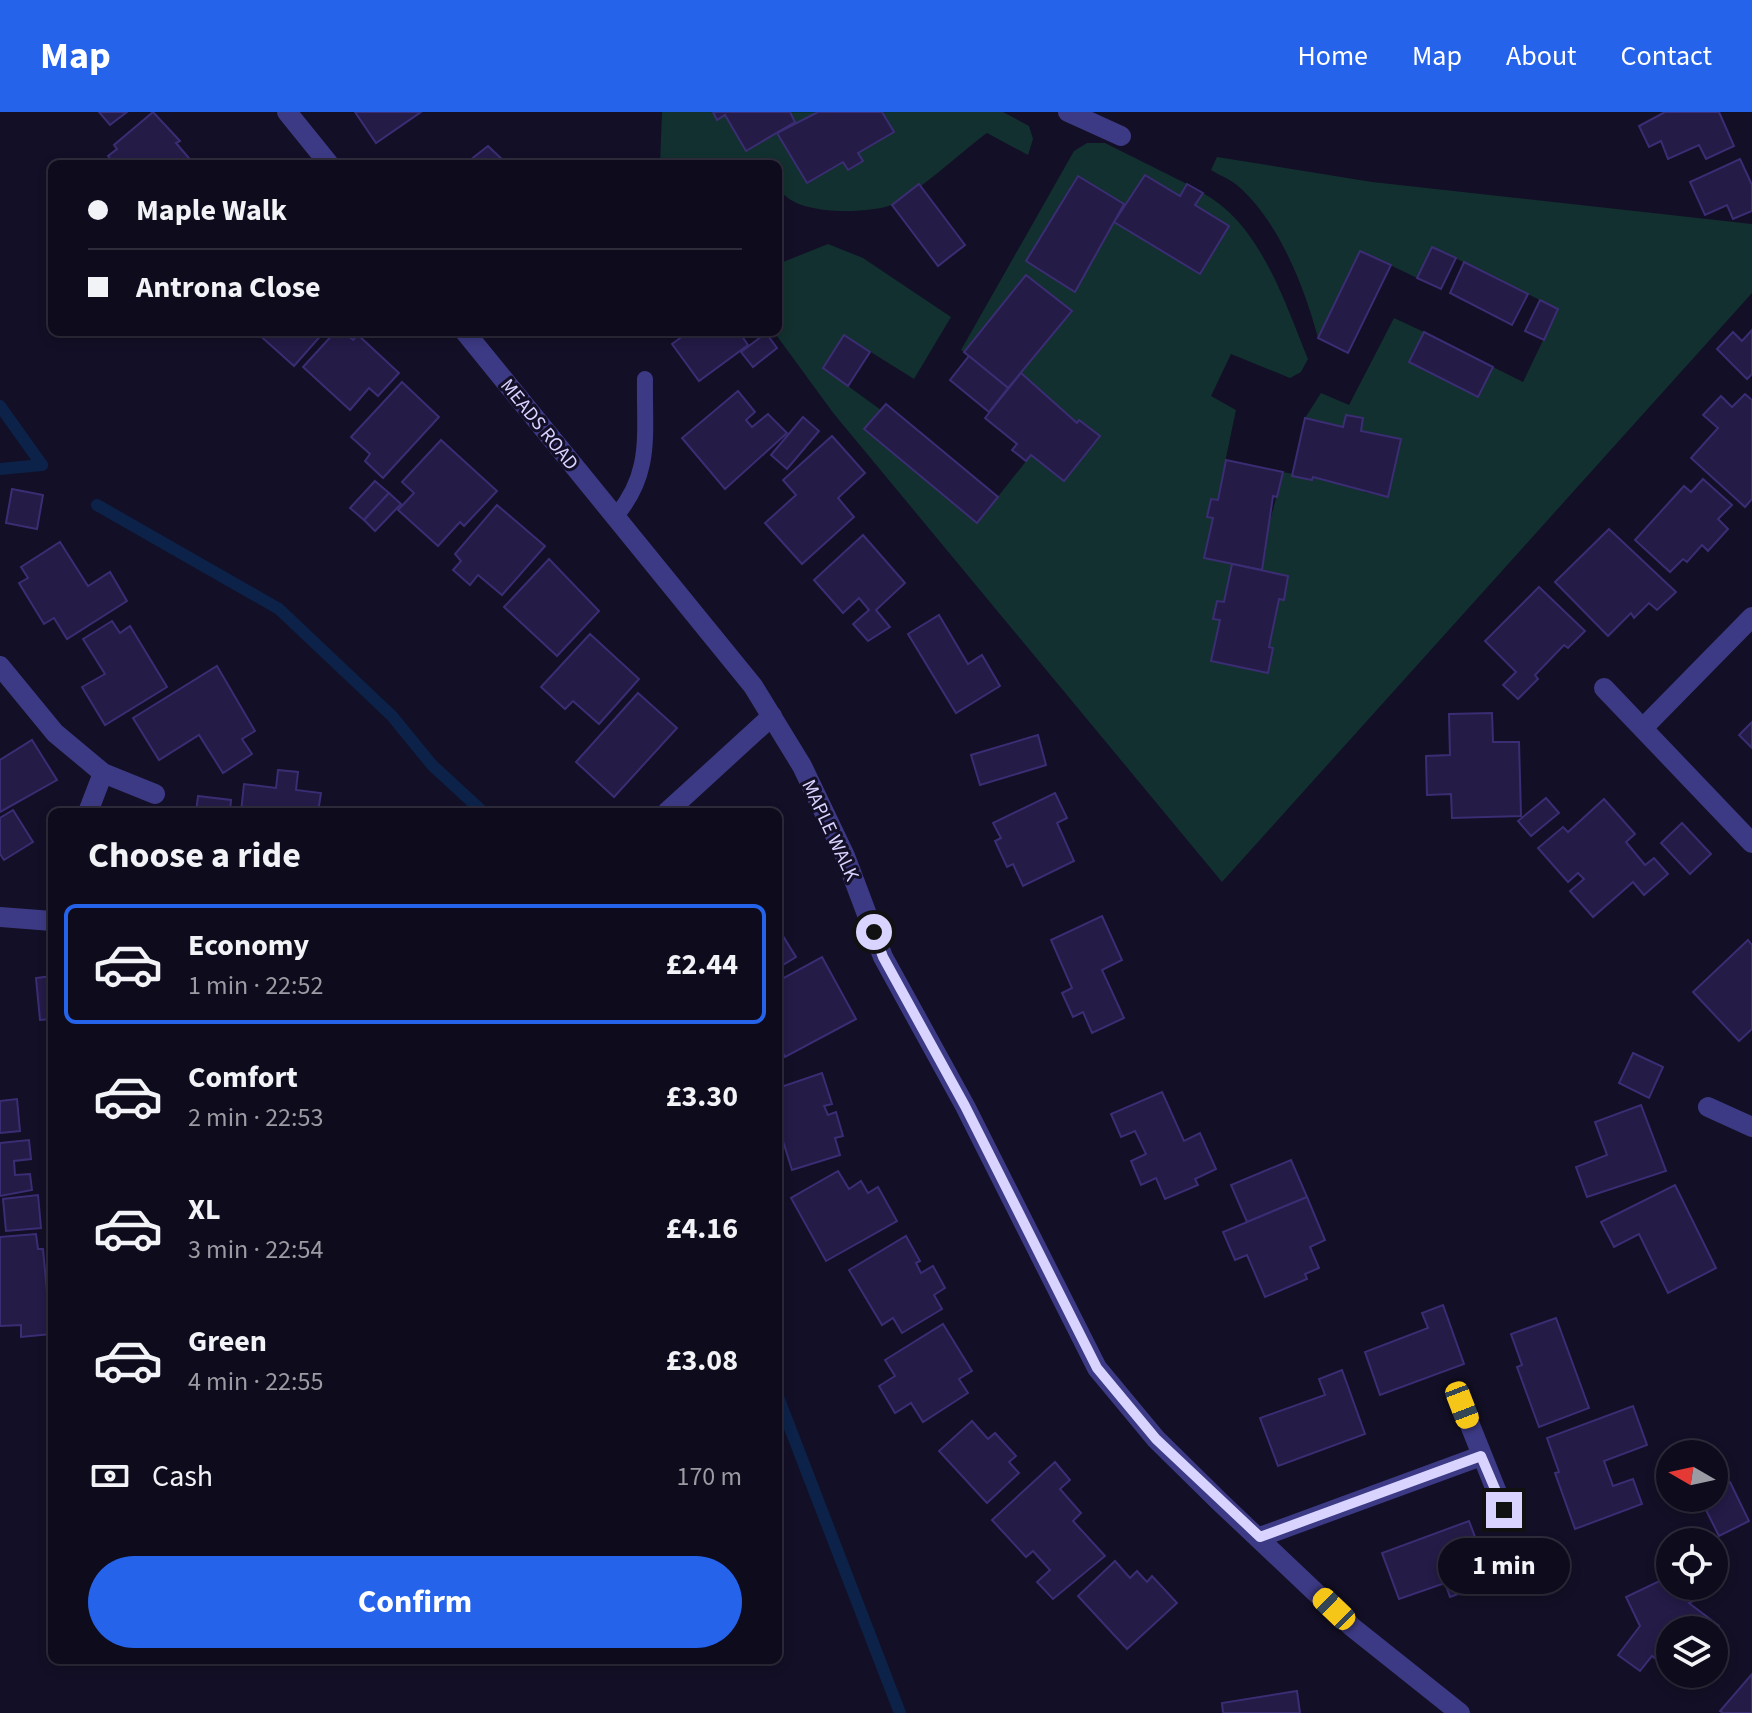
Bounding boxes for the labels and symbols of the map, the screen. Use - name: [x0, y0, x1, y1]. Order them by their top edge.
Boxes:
- street label: MEADS ROAD: [494, 373, 585, 476]
- street label: MAPLE WALK: [794, 775, 866, 886]
- route start: [856, 914, 892, 950]
- car: [1442, 1378, 1482, 1432]
- north arrow: [1656, 1440, 1728, 1512]
- route end: [1486, 1492, 1522, 1528]
- callout: 1 min: [1438, 1538, 1570, 1594]
- car: [1308, 1584, 1360, 1634]

